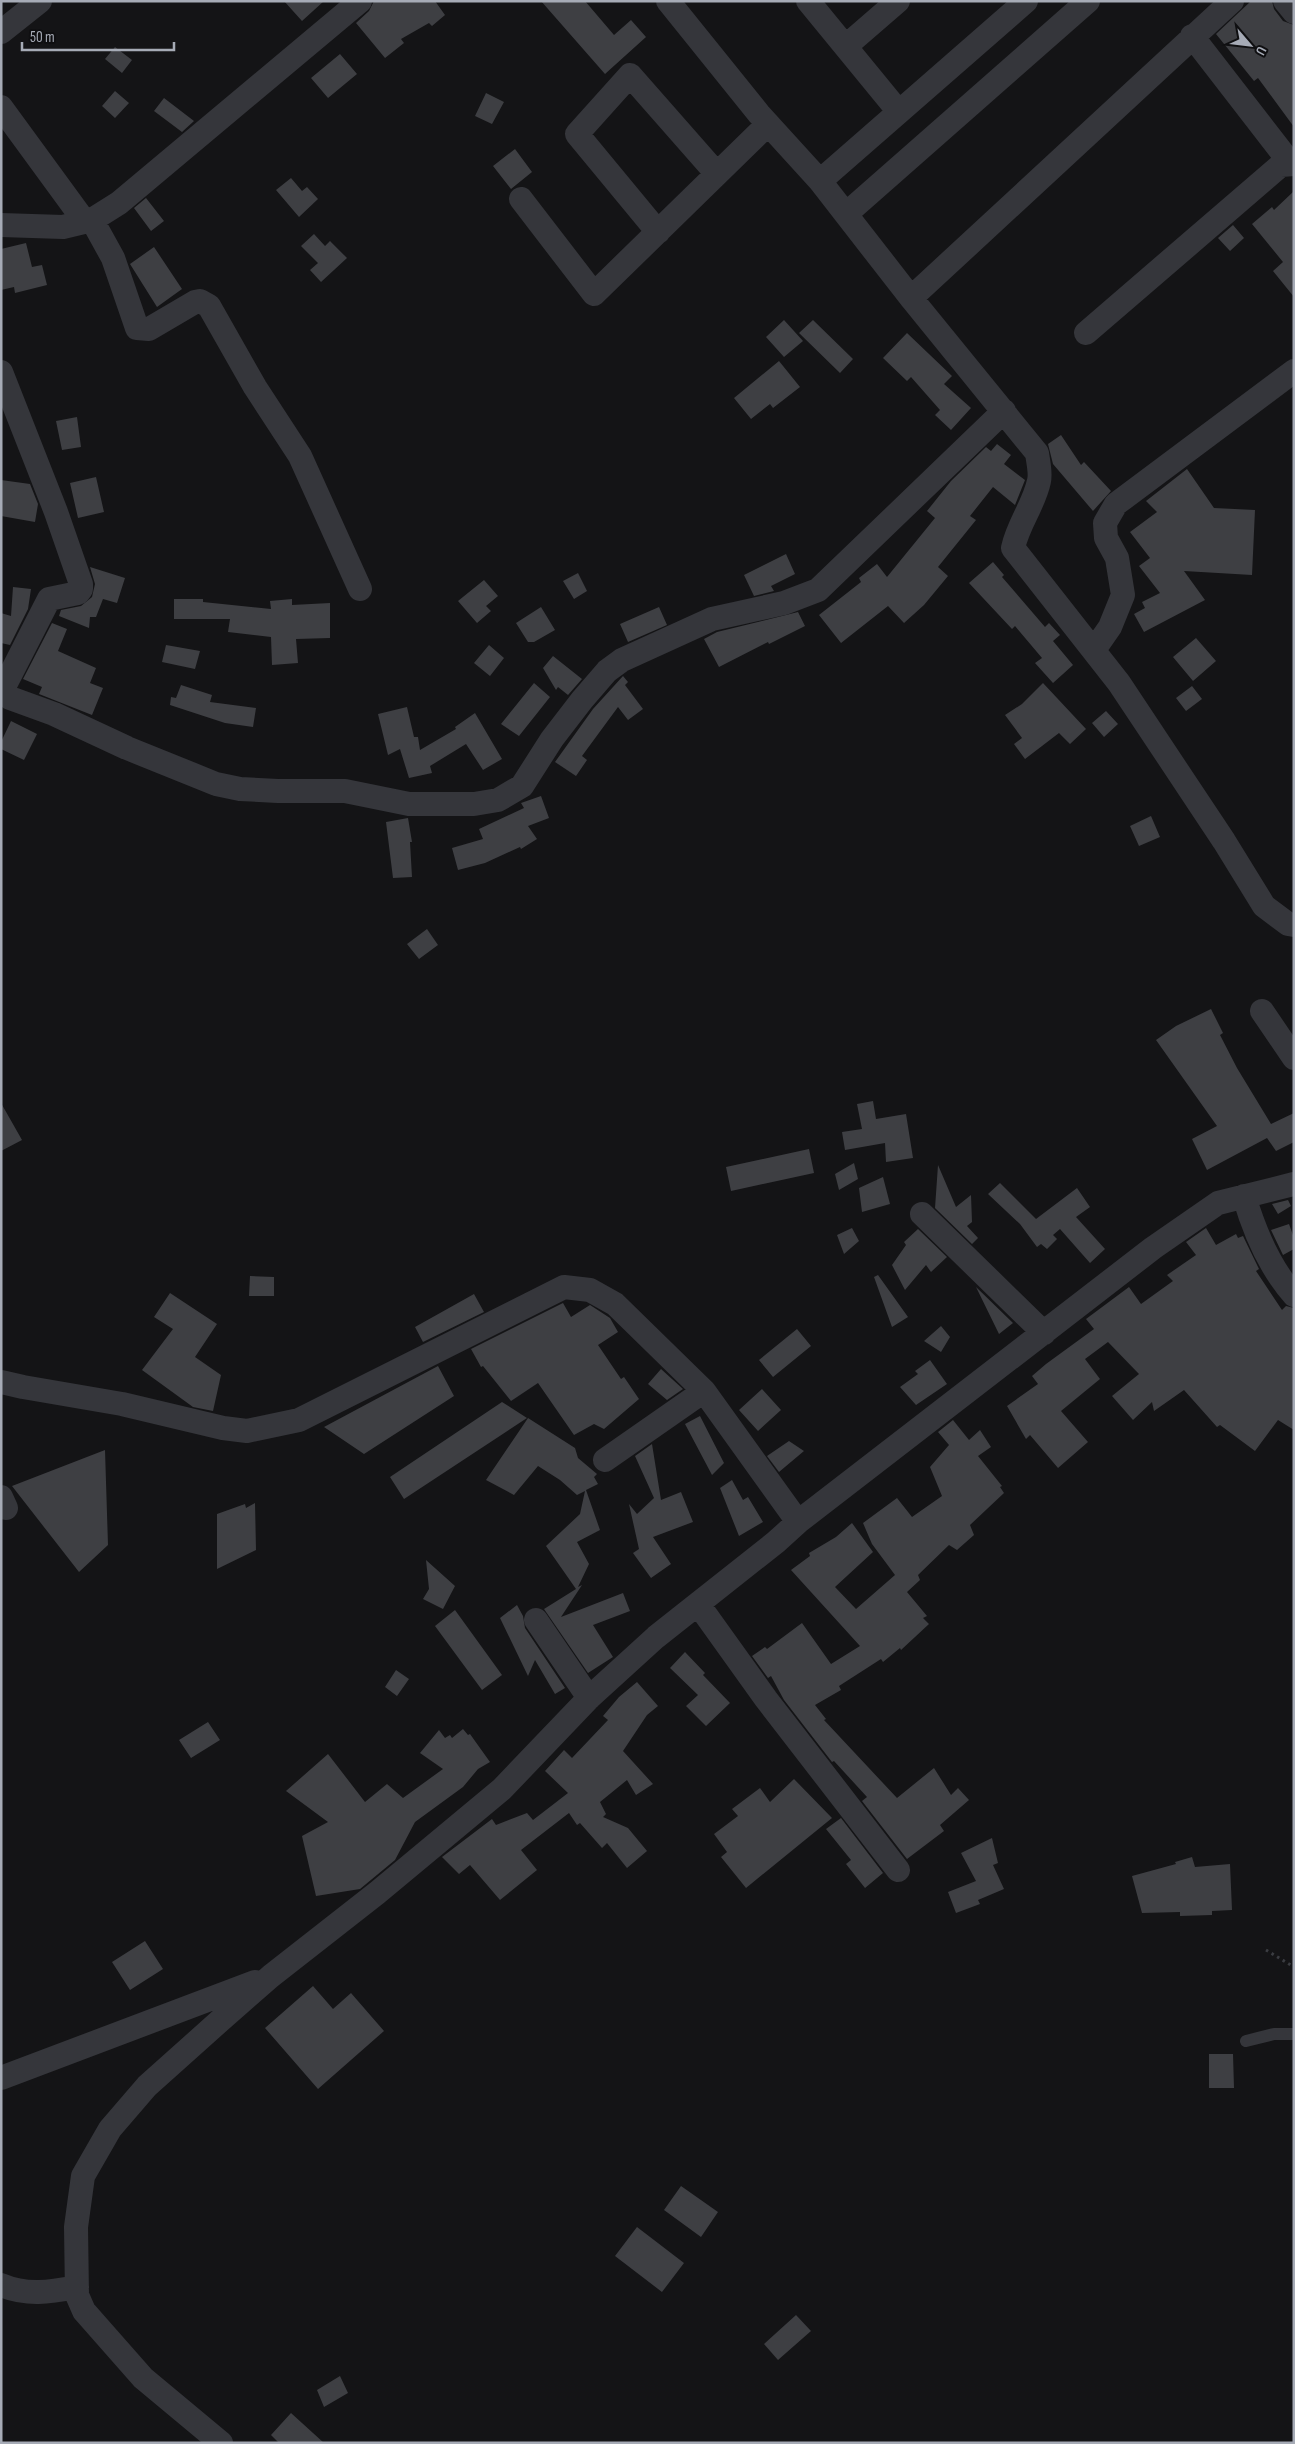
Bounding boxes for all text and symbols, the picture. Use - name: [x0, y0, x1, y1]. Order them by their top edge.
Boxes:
- scale bar: [22, 20, 175, 52]
- north arrow: [1225, 20, 1275, 70]
- text: 50 m: [30, 28, 55, 47]
- text: U: [1252, 44, 1270, 58]

